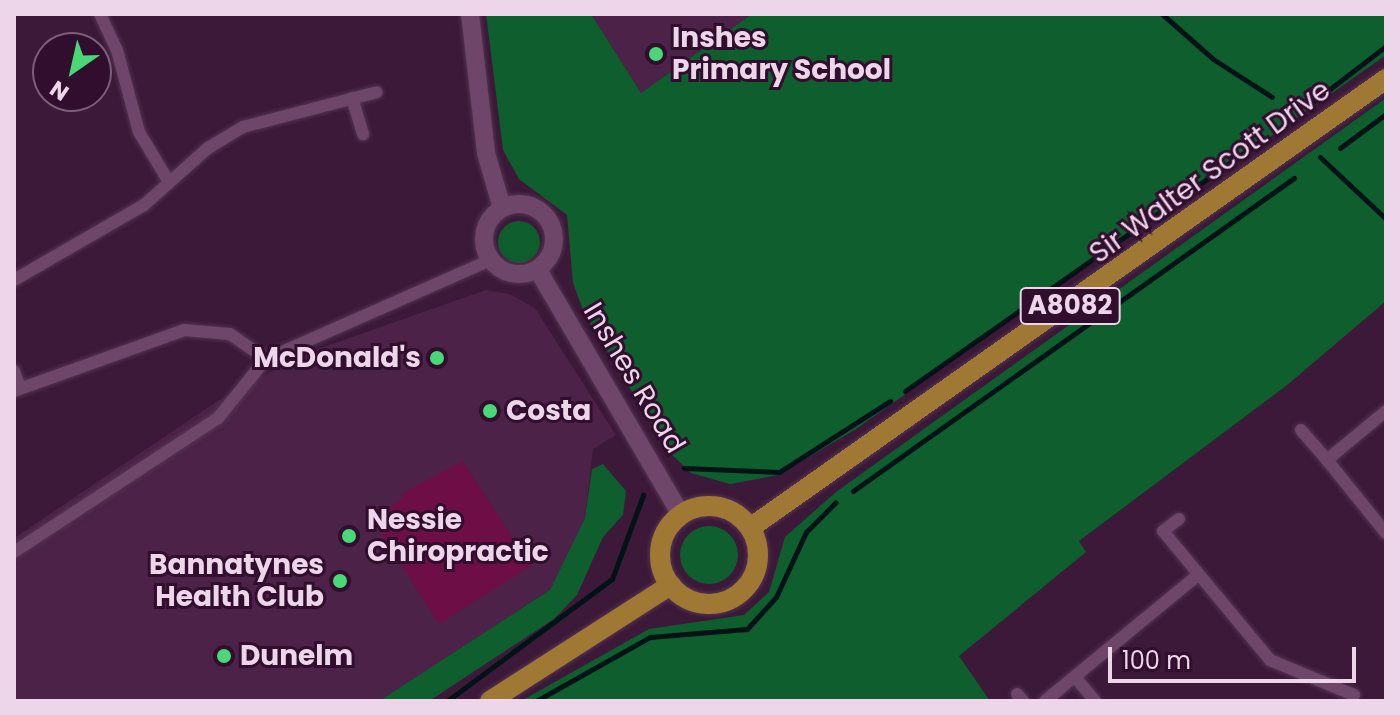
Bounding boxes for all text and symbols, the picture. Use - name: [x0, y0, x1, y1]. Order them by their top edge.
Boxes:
- place label: Inshes Primary School: [672, 21, 891, 87]
- north arrow: [32, 32, 112, 112]
- marker: Inshes Primary School: [647, 45, 665, 63]
- text: N: [44, 73, 75, 108]
- street label: Sir Walter Scott Drive: [1083, 73, 1337, 271]
- road number: A8082: [1018, 284, 1122, 328]
- street label: Inshes Road: [576, 297, 692, 459]
- place label: McDonald's: [253, 341, 421, 375]
- marker: McDonald's: [428, 349, 446, 367]
- place label: Costa: [506, 394, 591, 428]
- marker: Costa: [481, 402, 499, 420]
- place label: Nessie Chiropractic: [367, 503, 549, 569]
- marker: Nessie Chiropractic: [338, 525, 360, 547]
- place label: Bannatynes Health Club: [149, 548, 324, 614]
- marker: Bannatynes Health Club: [331, 572, 349, 590]
- scale bar: [1112, 631, 1360, 681]
- place label: Dunelm: [240, 639, 353, 673]
- text: 100 m: [1122, 644, 1191, 677]
- marker: Dunelm: [215, 647, 233, 665]

